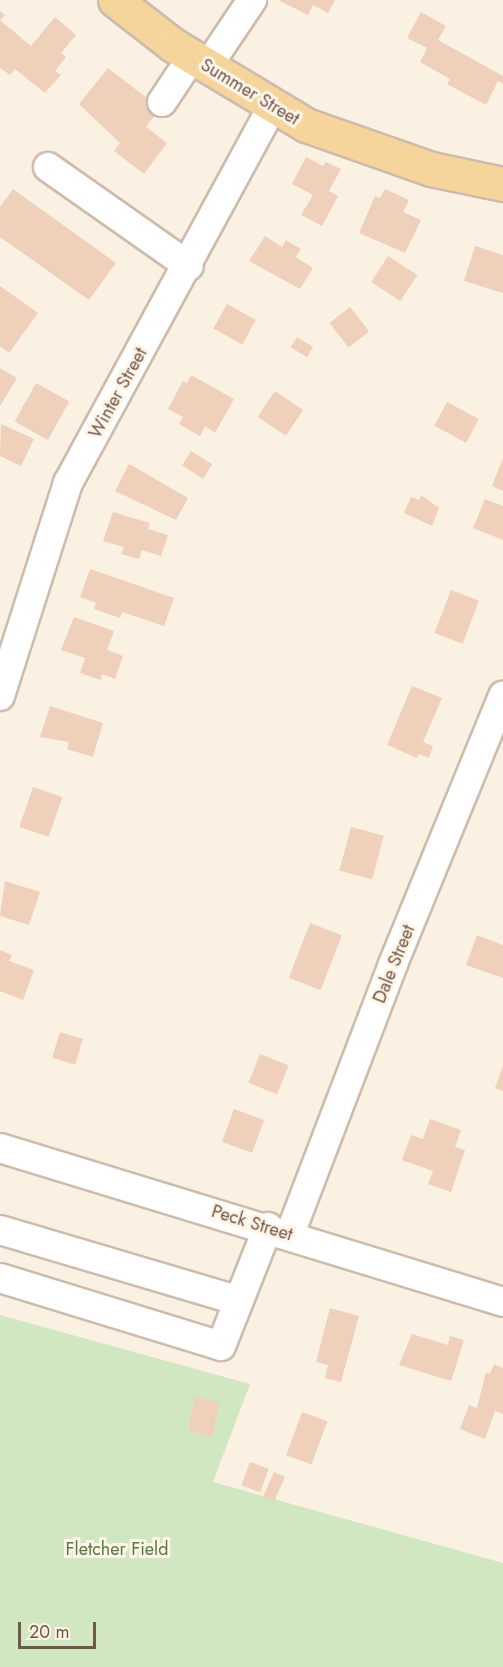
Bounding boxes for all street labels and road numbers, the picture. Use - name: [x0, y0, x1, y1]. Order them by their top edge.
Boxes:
- street label: Summer Street: [197, 54, 303, 130]
- street label: Winter Street: [84, 344, 152, 442]
- street label: Dale Street: [369, 922, 419, 1006]
- street label: Peck Street: [209, 1200, 295, 1246]

